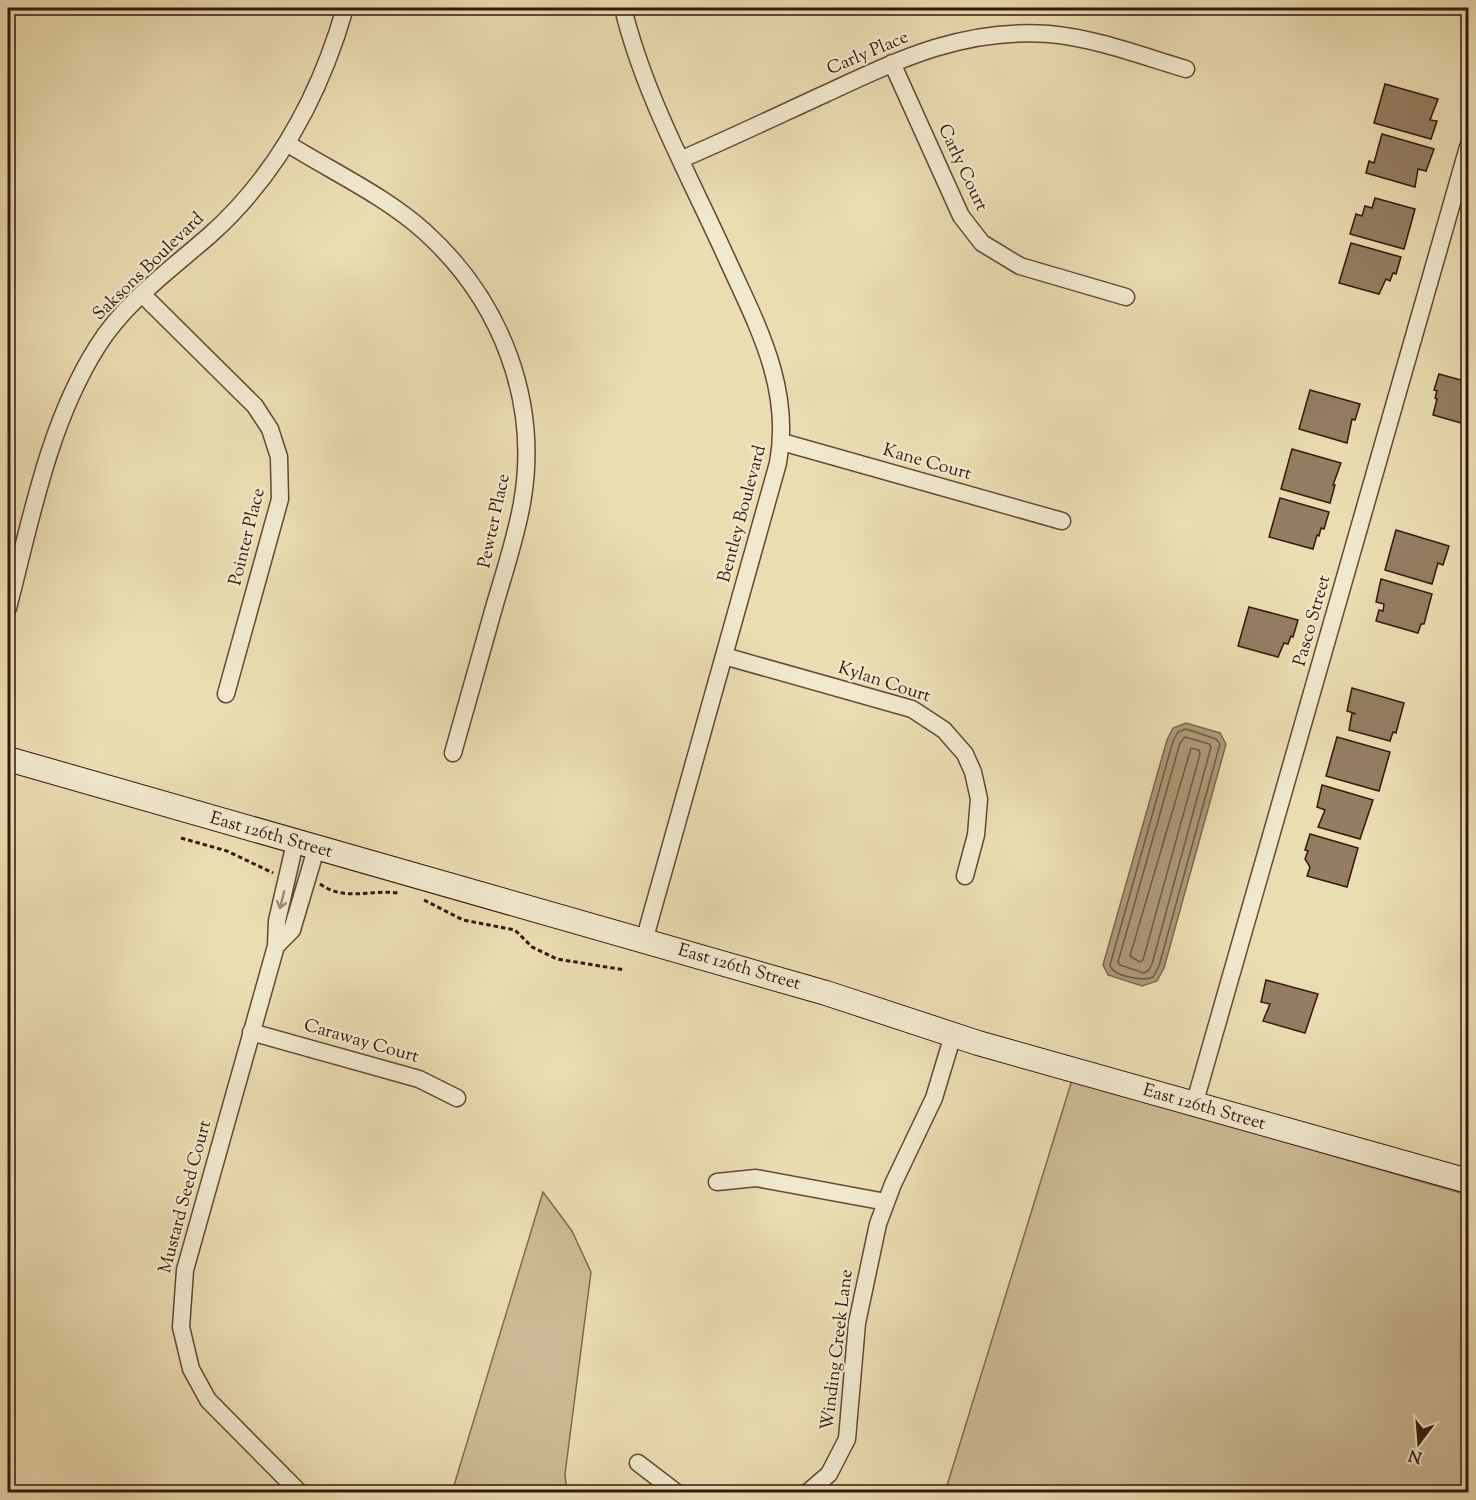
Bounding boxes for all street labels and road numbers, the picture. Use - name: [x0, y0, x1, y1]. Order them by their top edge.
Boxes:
- street label: Carly Place: [823, 25, 913, 83]
- street label: Carly Court: [930, 120, 994, 216]
- street label: Saksons Boulevard: [87, 207, 211, 327]
- street label: Kane Court: [880, 438, 974, 488]
- street label: Bentley Boulevard: [712, 443, 774, 585]
- street label: Pewter Place: [472, 471, 518, 571]
- street label: Pointer Place: [223, 485, 273, 589]
- street label: Pasco Street: [1288, 572, 1338, 670]
- street label: Kylan Court: [834, 656, 934, 710]
- street label: East 126th Street: [207, 806, 335, 866]
- street label: East 126th Street: [675, 938, 803, 998]
- street label: Caraway Court: [300, 1013, 422, 1071]
- street label: East 126th Street: [1140, 1078, 1268, 1138]
- street label: Mustard Seed Court: [153, 1118, 219, 1276]
- street label: Winding Creek Lane: [815, 1268, 861, 1432]

